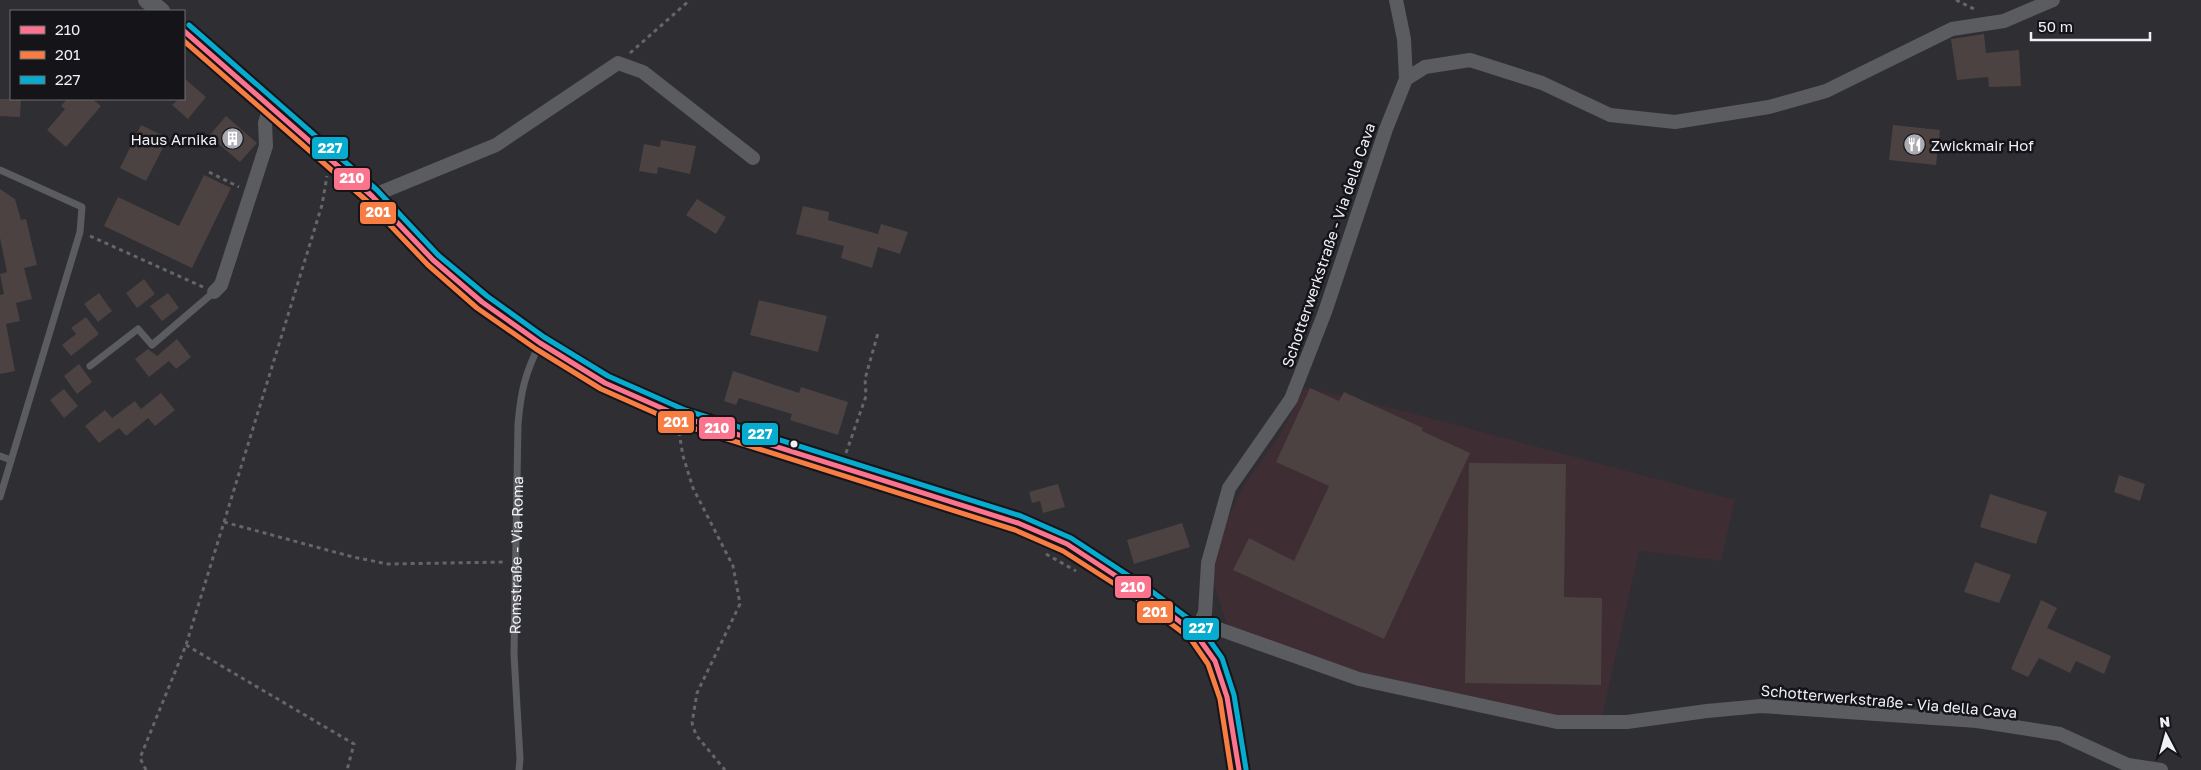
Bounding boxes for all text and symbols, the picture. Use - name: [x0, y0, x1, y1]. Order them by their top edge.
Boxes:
- legend: [10, 10, 185, 100]
- scale bar: [2031, 10, 2150, 42]
- text: 50 m: [2038, 17, 2073, 35]
- text: 210: [55, 20, 80, 38]
- text: 201: [55, 45, 80, 63]
- text: 227: [55, 70, 80, 88]
- street label: Schotterwerkstraße - Via della Cava: [1278, 120, 1378, 370]
- building icon: Haus Arnika: [221, 127, 245, 151]
- place label: Haus Arnika: [130, 130, 217, 148]
- restaurant icon: Zwickmair Hof: [1903, 133, 1927, 157]
- line badge: 227: [311, 136, 349, 160]
- place label: Zwickmair Hof: [1931, 136, 2034, 154]
- text: 227: [318, 139, 343, 156]
- line badge: 210: [333, 167, 371, 191]
- text: 210: [340, 169, 364, 186]
- line badge: 201: [359, 201, 397, 225]
- text: 201: [366, 203, 390, 220]
- line badge: 201: [657, 410, 695, 434]
- text: 201: [664, 413, 688, 430]
- line badge: 210: [698, 416, 736, 440]
- text: 210: [705, 419, 729, 436]
- line badge: 227: [741, 422, 779, 446]
- text: 227: [748, 425, 773, 442]
- unlabelled marker: [789, 439, 799, 449]
- street label: Romstraße - Via Roma: [505, 476, 526, 635]
- line badge: 210: [1114, 575, 1152, 599]
- text: 210: [1121, 578, 1145, 595]
- line badge: 201: [1136, 600, 1174, 624]
- text: 201: [1143, 603, 1167, 620]
- line badge: 227: [1182, 617, 1220, 641]
- text: 227: [1189, 619, 1214, 636]
- street label: Schotterwerkstraße - Via della Cava: [1760, 681, 2018, 721]
- north arrow: [2141, 710, 2191, 760]
- text: N: [2158, 713, 2171, 731]

